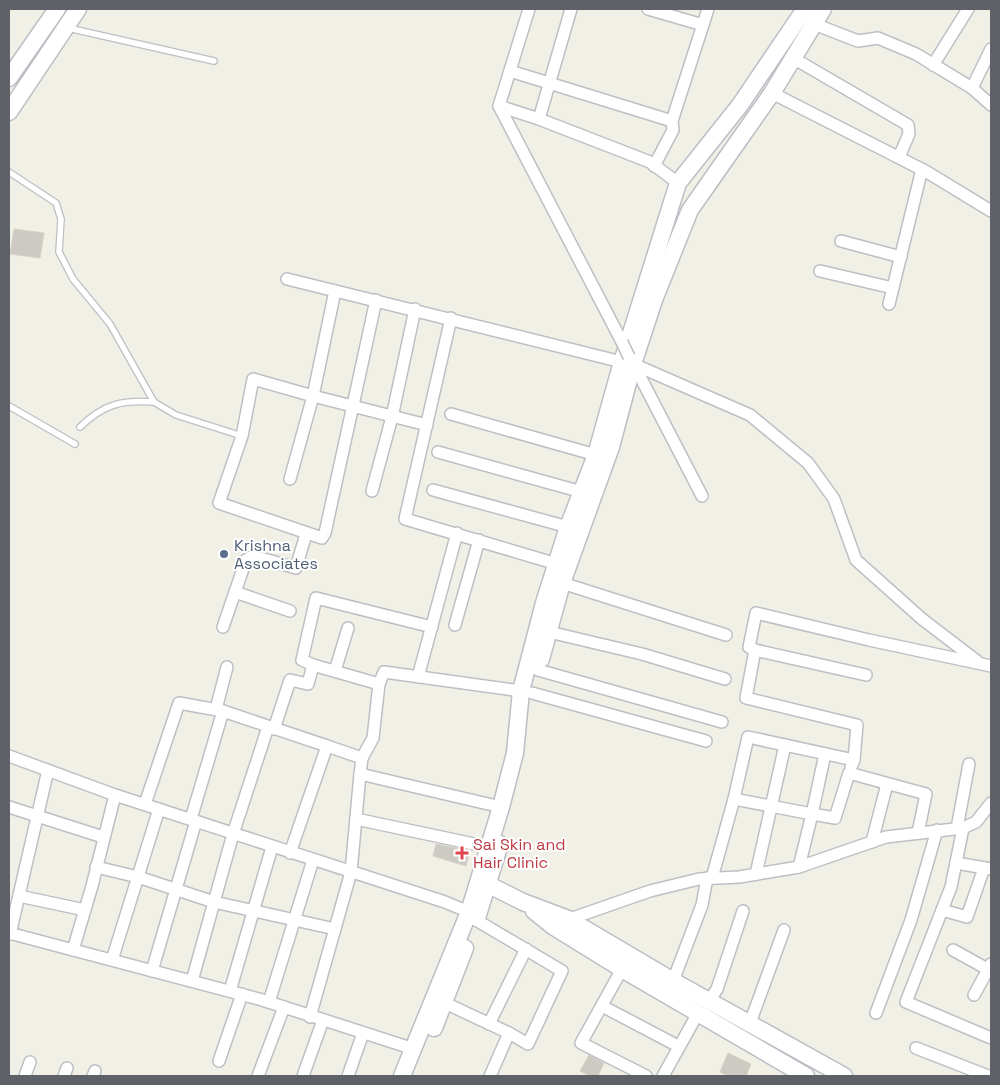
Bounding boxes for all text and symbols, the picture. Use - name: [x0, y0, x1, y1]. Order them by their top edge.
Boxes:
- place label: Krishna Associates: [234, 535, 318, 574]
- marker: Krishna Associates: [218, 548, 230, 560]
- place label: Sai Skin and Hair Clinic: [473, 834, 566, 873]
- marker: Sai Skin and Hair Clinic: [455, 846, 469, 860]

